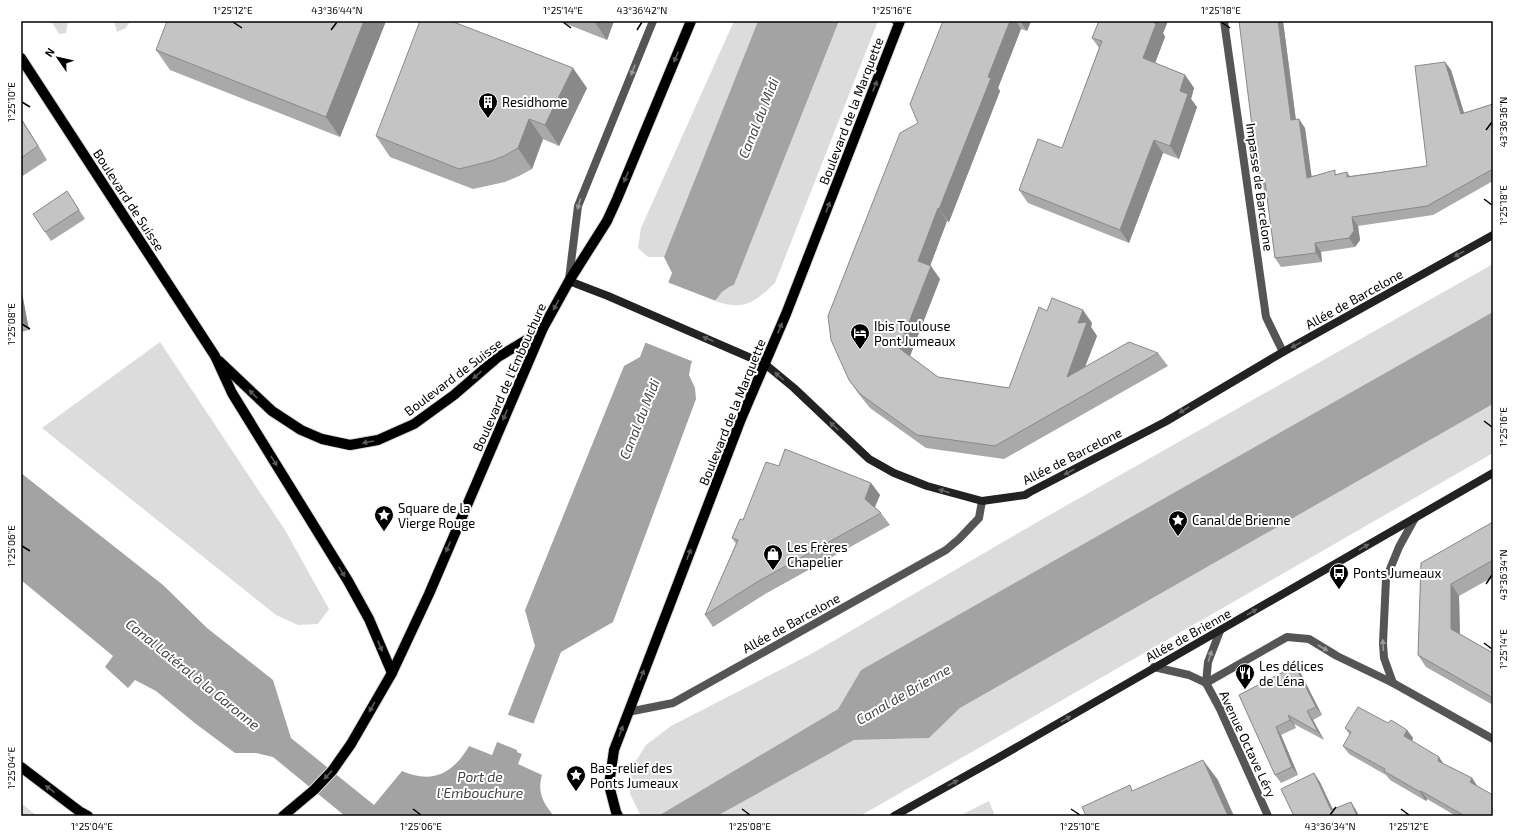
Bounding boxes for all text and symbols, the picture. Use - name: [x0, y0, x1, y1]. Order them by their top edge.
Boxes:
- text: 1°25'12"E: [213, 4, 253, 16]
- text: 43°36'44"N: [311, 4, 363, 16]
- text: 1°25'14"E: [543, 4, 583, 16]
- text: 43°36'42"N: [617, 4, 667, 16]
- text: 1°25'16"E: [872, 4, 912, 16]
- text: 1°25'18"E: [1201, 4, 1241, 16]
- street label: Boulevard de la Marquette: [815, 35, 887, 187]
- north arrow: [38, 38, 78, 78]
- text: N: [42, 45, 57, 59]
- one-way arrow: [672, 51, 679, 63]
- one-way arrow: [629, 65, 635, 77]
- water label: Canal du Midi: [734, 75, 782, 161]
- one-way arrow: [872, 80, 878, 92]
- text: 1°25'10"E: [5, 82, 17, 122]
- building icon: Residhome: [477, 91, 499, 119]
- place label: Residhome: [502, 94, 568, 110]
- text: 43°36'36"N: [1497, 97, 1509, 147]
- street label: Impasse de Barcelone: [1243, 122, 1277, 252]
- street label: Boulevard de Suisse: [90, 146, 168, 254]
- one-way arrow: [623, 172, 629, 183]
- text: 1°25'18"E: [1497, 185, 1509, 225]
- one-way arrow: [576, 198, 582, 210]
- one-way arrow: [825, 201, 831, 213]
- one-way arrow: [1453, 251, 1465, 258]
- street label: Allée de Barcelone: [1302, 266, 1406, 332]
- one-way arrow: [553, 299, 559, 310]
- street label: Boulevard de l'Embouchure: [469, 300, 549, 454]
- text: 1°25'08"E: [5, 303, 17, 345]
- place label: Ibis Toulouse Pont Jumeaux: [874, 318, 956, 349]
- hotel icon: Ibis Toulouse Pont Jumeaux: [849, 322, 871, 350]
- one-way arrow: [777, 323, 783, 334]
- street label: Boulevard de Suisse: [401, 335, 505, 419]
- street label: Boulevard de la Marquette: [695, 336, 769, 488]
- one-way arrow: [702, 336, 714, 342]
- one-way arrow: [1290, 341, 1302, 348]
- one-way arrow: [472, 370, 483, 379]
- one-way arrow: [774, 372, 784, 381]
- water label: Canal du Midi: [615, 376, 663, 462]
- one-way arrow: [248, 389, 258, 399]
- one-way arrow: [1178, 407, 1190, 414]
- text: 1°25'16"E: [1497, 407, 1509, 447]
- one-way arrow: [502, 410, 508, 422]
- one-way arrow: [829, 422, 839, 431]
- street label: Allée de Barcelone: [1020, 424, 1124, 488]
- one-way arrow: [362, 439, 374, 445]
- one-way arrow: [270, 456, 278, 466]
- one-way arrow: [1064, 468, 1075, 475]
- one-way arrow: [938, 488, 950, 494]
- place label: Square de la Vierge Rouge: [398, 500, 475, 531]
- place icon: Square de la Vierge Rouge: [373, 504, 395, 532]
- place icon: Canal de Brienne: [1167, 509, 1189, 537]
- place label: Canal de Brienne: [1192, 512, 1291, 528]
- text: 1°25'06"E: [5, 525, 17, 567]
- place label: Les Frères Chapelier: [787, 539, 848, 570]
- one-way arrow: [445, 542, 451, 554]
- shop icon: Les Frères Chapelier: [762, 543, 784, 571]
- one-way arrow: [1358, 543, 1370, 550]
- one-way arrow: [686, 548, 692, 560]
- text: 43°36'34"N: [1497, 550, 1509, 600]
- bus stop icon: Ponts Jumeaux: [1328, 562, 1350, 590]
- place label: Ponts Jumeaux: [1353, 565, 1441, 581]
- one-way arrow: [338, 566, 345, 578]
- street label: Allée de Barcelone: [739, 590, 843, 656]
- street label: Allée de Brienne: [1142, 605, 1234, 665]
- one-way arrow: [1246, 609, 1258, 616]
- water label: Canal Latéral à la Garonne: [123, 615, 264, 734]
- text: 1°25'14"E: [1497, 629, 1509, 669]
- one-way arrow: [1380, 639, 1387, 651]
- one-way arrow: [377, 640, 383, 651]
- one-way arrow: [1317, 644, 1329, 651]
- one-way arrow: [1207, 650, 1213, 662]
- place label: Les délices de Léna: [1259, 658, 1324, 689]
- water label: Canal de Brienne: [853, 660, 954, 728]
- restaurant icon: Les délices de Léna: [1234, 662, 1256, 690]
- one-way arrow: [639, 669, 645, 681]
- street label: Avenue Octave Léry: [1216, 688, 1280, 800]
- one-way arrow: [369, 701, 376, 713]
- one-way arrow: [1060, 715, 1072, 722]
- one-way arrow: [618, 724, 624, 736]
- text: 1°25'04"E: [5, 747, 17, 789]
- place label: Bas-relief des Ponts Jumeaux: [590, 760, 678, 791]
- place icon: Bas-relief des Ponts Jumeaux: [565, 764, 587, 792]
- water label: Port de l'Embouchure: [437, 768, 524, 801]
- one-way arrow: [323, 770, 332, 780]
- one-way arrow: [947, 779, 959, 786]
- one-way arrow: [44, 785, 55, 793]
- text: 1°25'04"E: [71, 820, 113, 832]
- text: 1°25'06"E: [400, 820, 442, 832]
- text: 1°25'08"E: [729, 820, 771, 832]
- text: 1°25'10"E: [1060, 820, 1100, 832]
- text: 43°36'34"N: [1305, 820, 1355, 832]
- text: 1°25'12"E: [1389, 820, 1429, 832]

